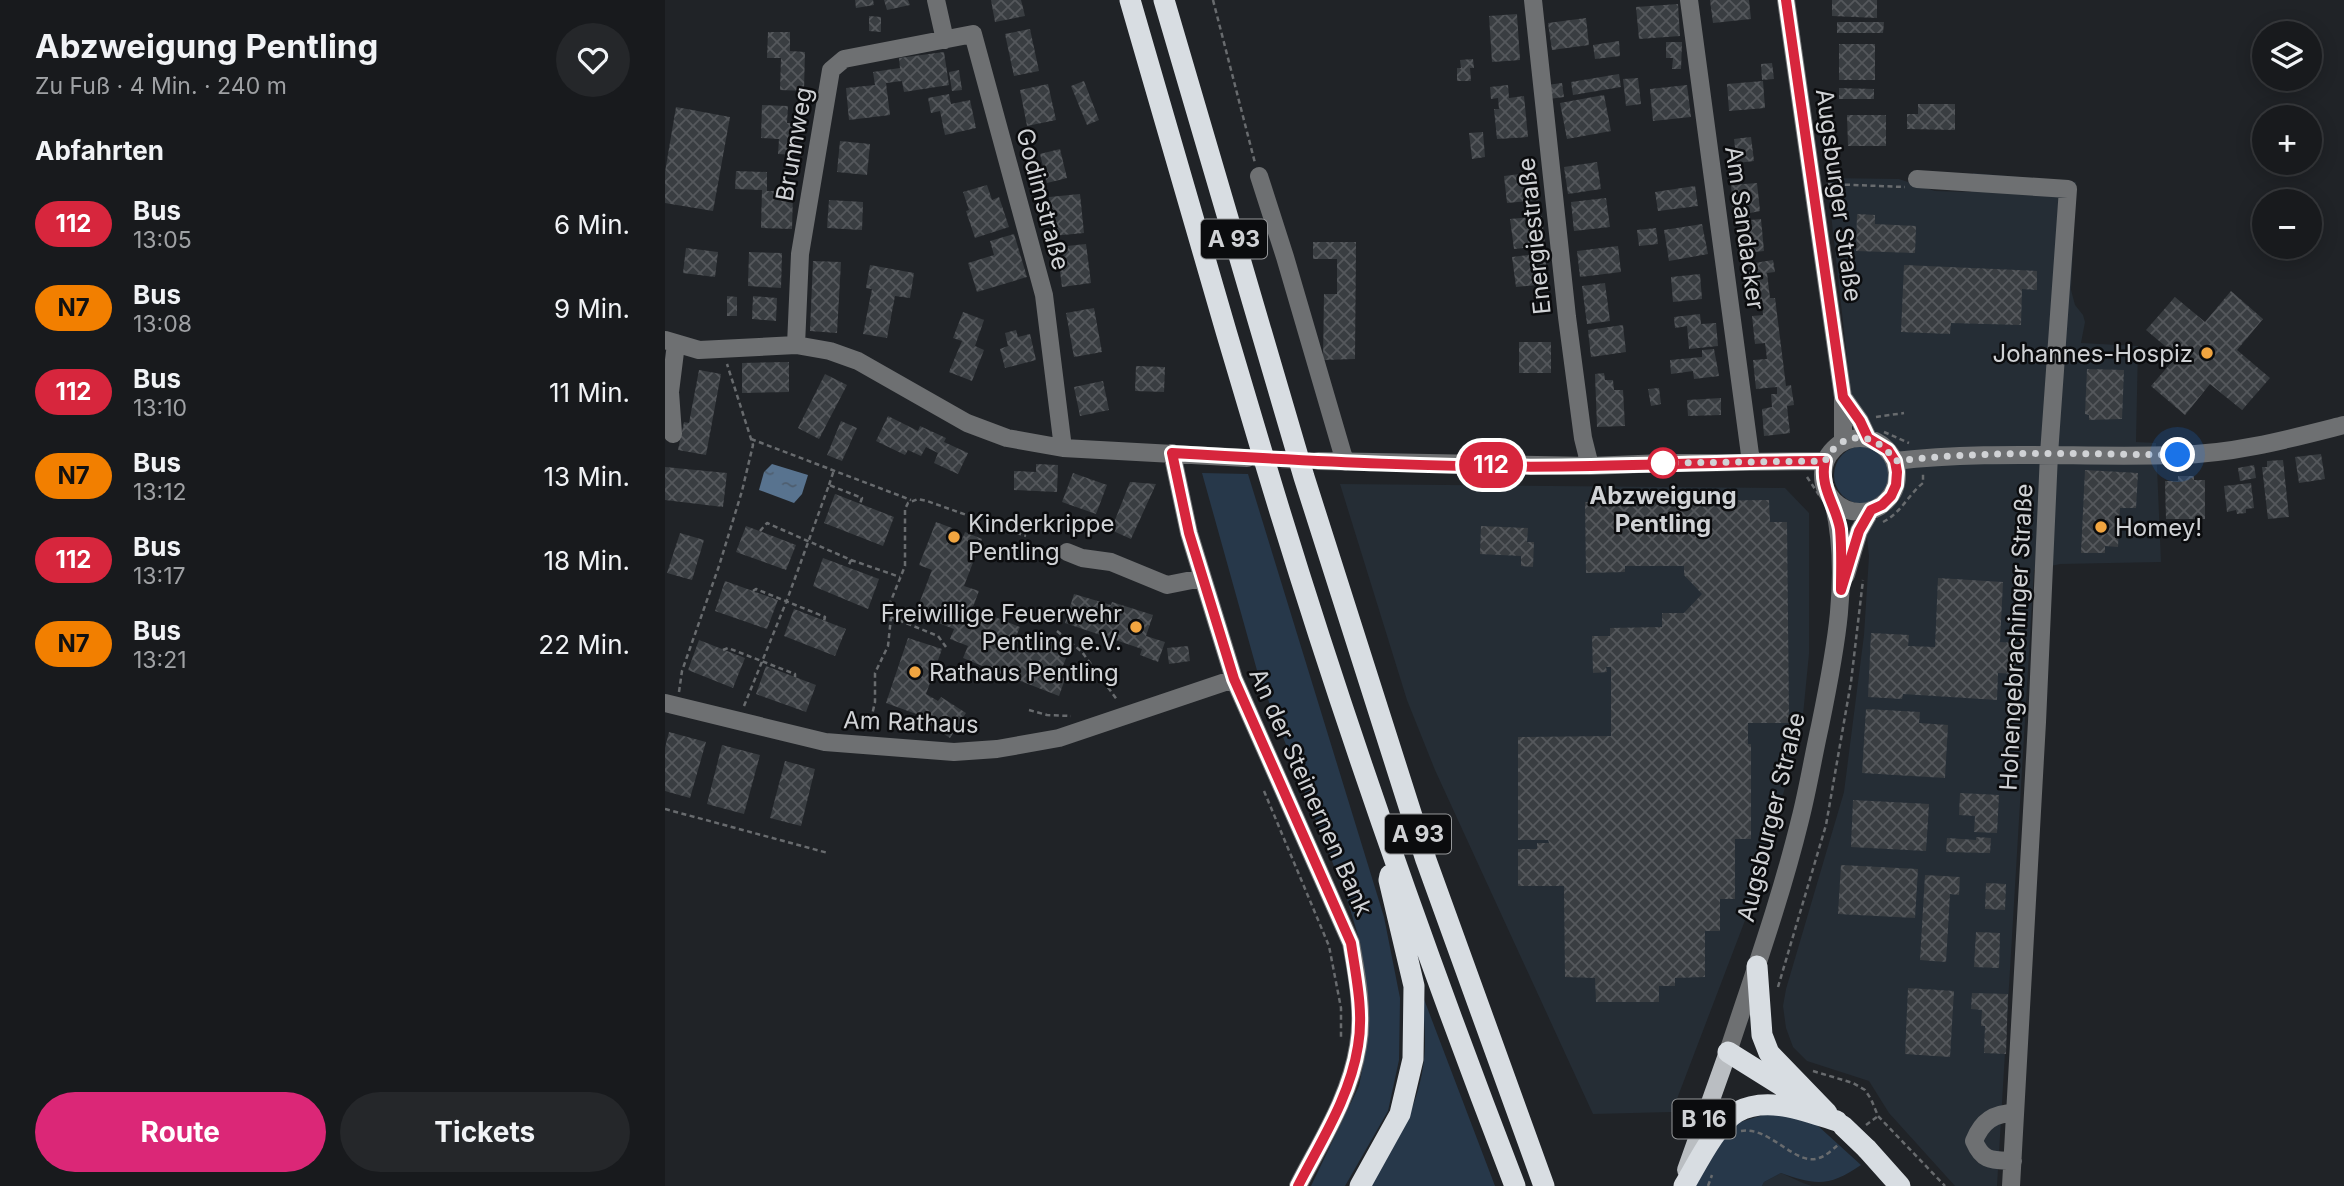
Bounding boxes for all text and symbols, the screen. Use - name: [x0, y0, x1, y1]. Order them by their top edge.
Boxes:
- map controls: [2252, 21, 2322, 259]
- button: layers: [2252, 21, 2322, 91]
- button: heart: [556, 23, 630, 97]
- text: Abzweigung Pentling: [35, 26, 378, 66]
- text: Zu Fuß · 4 Min. · 240 m: [35, 72, 287, 100]
- street label: Brunnweg: [770, 85, 818, 203]
- street label: Augsburger Straße: [1810, 87, 1868, 303]
- button: +: [2252, 105, 2322, 175]
- street label: Godimstraße: [1010, 125, 1076, 273]
- text: Abfahrten: [35, 135, 164, 166]
- street label: Am Sandacker: [1719, 144, 1771, 312]
- street label: Energiestraße: [1511, 156, 1557, 316]
- button: −: [2252, 189, 2322, 259]
- text: Bus: [133, 195, 181, 226]
- text: 112: [56, 209, 91, 238]
- text: 6 Min.: [554, 209, 630, 240]
- road number: A 93: [1201, 220, 1267, 258]
- text: 13:05: [133, 226, 192, 254]
- text: Bus: [133, 279, 181, 310]
- text: N7: [57, 293, 90, 322]
- text: 9 Min.: [554, 293, 630, 324]
- text: 13:08: [133, 310, 192, 338]
- place label: Johannes-Hospiz: [1993, 339, 2193, 368]
- marker: Johannes-Hospiz: [2199, 345, 2215, 361]
- text: Bus: [133, 363, 181, 394]
- text: 112: [56, 377, 91, 406]
- text: 11 Min.: [549, 377, 630, 408]
- text: 13:10: [133, 394, 187, 422]
- your location: [2160, 437, 2195, 472]
- line badge: 112: [1451, 442, 1531, 488]
- text: Bus: [133, 447, 181, 478]
- marker: Abzweigung Pentling: [1648, 448, 1678, 478]
- text: 112: [1473, 450, 1509, 479]
- text: N7: [57, 461, 90, 490]
- text: 13 Min.: [543, 461, 630, 492]
- text: 13:12: [133, 478, 187, 506]
- place label: Abzweigung Pentling: [1589, 481, 1737, 538]
- street label: Hohengebrachinger Straße: [1993, 483, 2039, 791]
- place label: Kinderkrippe Pentling: [968, 509, 1114, 566]
- place label: Homey!: [2115, 513, 2202, 542]
- marker: Homey!: [2093, 519, 2109, 535]
- marker: Kinderkrippe Pentling: [946, 529, 962, 545]
- text: Bus: [133, 531, 181, 562]
- text: 112: [56, 545, 91, 574]
- text: 18 Min.: [543, 545, 630, 576]
- text: 13:17: [133, 562, 186, 590]
- place label: Freiwillige Feuerwehr Pentling e.V.: [881, 599, 1122, 656]
- text: Bus: [133, 615, 181, 646]
- marker: Freiwillige Feuerwehr Pentling e.V.: [1128, 619, 1144, 635]
- text: N7: [57, 629, 90, 658]
- text: 22 Min.: [538, 629, 630, 660]
- text: 13:21: [133, 646, 187, 674]
- place label: Rathaus Pentling: [929, 658, 1119, 687]
- marker: Rathaus Pentling: [907, 664, 923, 680]
- street label: An der Steinernen Bank: [1243, 664, 1379, 920]
- street label: Am Rathaus: [843, 705, 979, 739]
- street label: Augsburger Straße: [1731, 709, 1811, 925]
- road number: A 93: [1385, 814, 1451, 854]
- button: Route: [35, 1092, 326, 1172]
- button: Tickets: [340, 1092, 630, 1172]
- road number: B 16: [1672, 1100, 1735, 1138]

